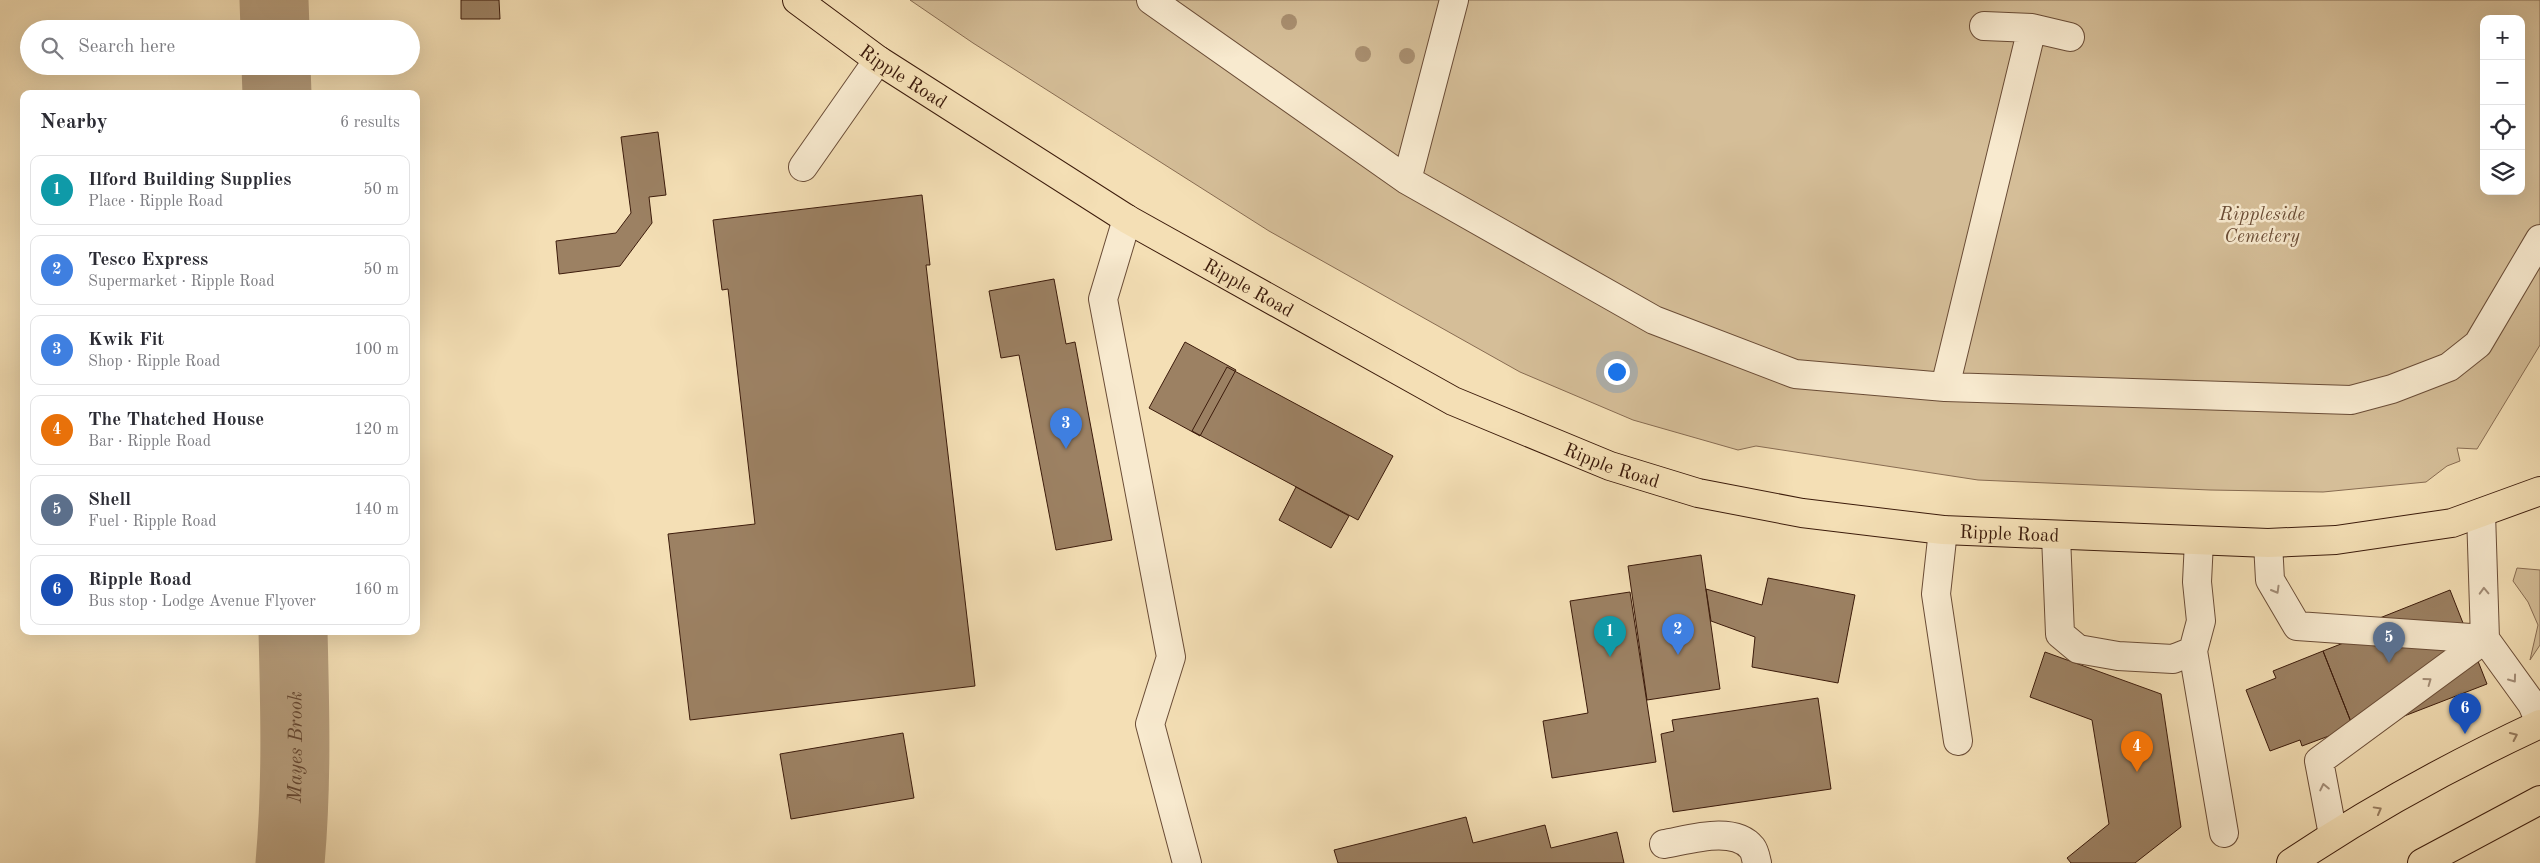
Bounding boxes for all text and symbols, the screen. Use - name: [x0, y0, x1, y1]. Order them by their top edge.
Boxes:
- map controls: [2480, 15, 2525, 195]
- button: +: [2480, 15, 2525, 60]
- search box: [20, 20, 420, 75]
- icon: search: [38, 34, 66, 62]
- text: Search here: [78, 38, 175, 57]
- street label: Ripple Road: [855, 43, 949, 113]
- button: −: [2480, 60, 2525, 105]
- button: locate: [2480, 105, 2525, 150]
- text: Nearby: [40, 112, 108, 133]
- text: 6 results: [340, 115, 400, 131]
- button: layers: [2480, 150, 2525, 195]
- text: Ilford Building Supplies: [88, 171, 291, 190]
- text: 1: [52, 182, 62, 198]
- text: 50 m: [363, 182, 399, 198]
- text: Place · Ripple Road: [88, 194, 223, 210]
- park label: Rippleside Cemetery: [2218, 206, 2305, 247]
- text: Tesco Express: [88, 251, 208, 270]
- street label: Ripple Road: [1200, 257, 1296, 322]
- text: 2: [52, 262, 62, 278]
- text: 50 m: [363, 262, 399, 278]
- text: Supermarket · Ripple Road: [88, 274, 275, 290]
- text: Kwik Fit: [88, 331, 164, 350]
- text: 3: [52, 342, 62, 358]
- text: 100 m: [354, 342, 399, 358]
- text: Shop · Ripple Road: [88, 354, 220, 370]
- your location: [1604, 359, 1630, 385]
- pin: 3: [1050, 408, 1082, 449]
- text: The Thatched House: [88, 411, 264, 430]
- text: 4: [52, 422, 62, 438]
- text: 120 m: [354, 422, 399, 438]
- text: Bar · Ripple Road: [88, 434, 211, 450]
- street label: Ripple Road: [1561, 441, 1661, 493]
- text: Shell: [88, 491, 131, 510]
- text: 5: [52, 502, 62, 518]
- text: 140 m: [354, 502, 399, 518]
- text: Fuel · Ripple Road: [88, 514, 217, 530]
- street label: Ripple Road: [1959, 524, 2060, 547]
- text: Ripple Road: [88, 571, 192, 590]
- text: 6: [52, 582, 62, 598]
- text: 160 m: [354, 582, 399, 598]
- one-way arrow: [2270, 585, 2280, 594]
- one-way arrow: [2478, 586, 2489, 594]
- text: Bus stop · Lodge Avenue Flyover: [88, 594, 316, 610]
- pin: 2: [1662, 614, 1694, 655]
- pin: 1: [1594, 616, 1626, 657]
- pin: 5: [2373, 622, 2405, 663]
- one-way arrow: [2507, 673, 2516, 683]
- one-way arrow: [2422, 678, 2432, 687]
- water label: Mayes Brook: [286, 691, 307, 804]
- pin: 6: [2449, 693, 2481, 734]
- pin: 4: [2121, 731, 2153, 772]
- one-way arrow: [2509, 732, 2518, 742]
- one-way arrow: [2320, 783, 2330, 792]
- one-way arrow: [2372, 806, 2381, 816]

